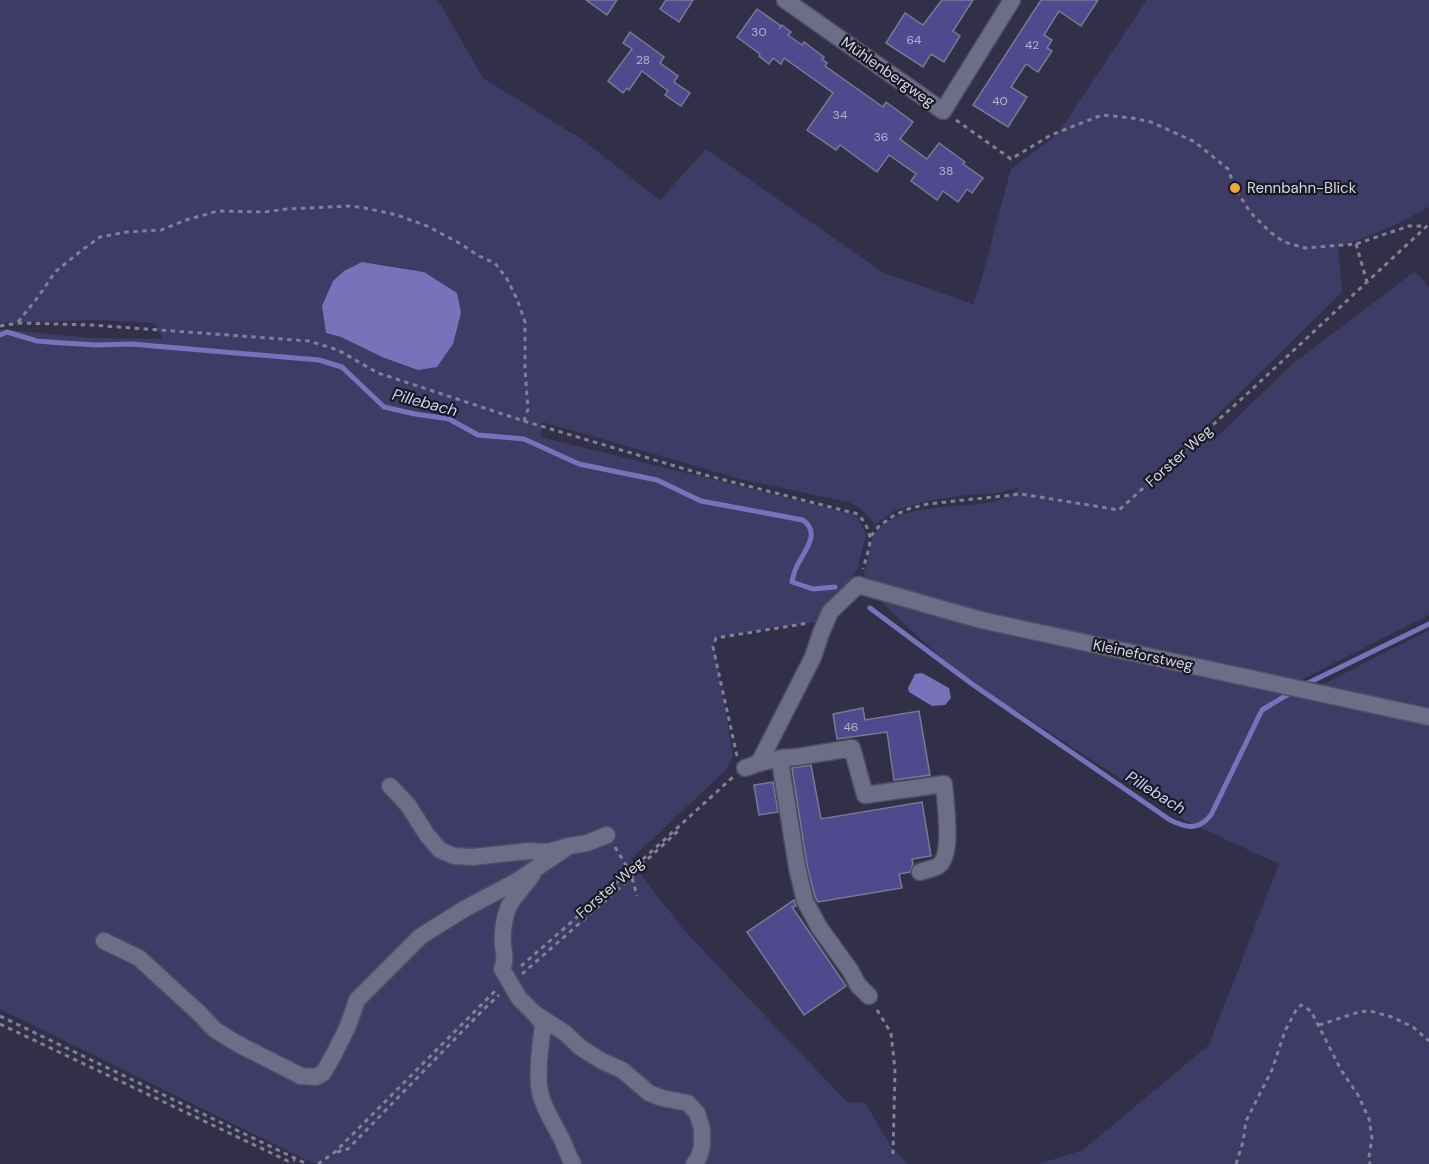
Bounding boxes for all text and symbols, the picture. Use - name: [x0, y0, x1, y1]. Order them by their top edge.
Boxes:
- house number: 30: [751, 24, 767, 40]
- street label: Mühlenbergweg: [837, 32, 939, 112]
- house number: 64: [907, 32, 921, 48]
- house number: 42: [1025, 37, 1039, 53]
- house number: 28: [636, 52, 650, 68]
- house number: 40: [992, 93, 1008, 109]
- house number: 34: [833, 107, 847, 123]
- house number: 36: [874, 129, 888, 145]
- house number: 38: [939, 163, 953, 179]
- place label: Rennbahn-Blick: [1247, 178, 1357, 198]
- marker: Rennbahn-Blick: [1228, 181, 1242, 195]
- water label: Pillebach: [390, 384, 460, 421]
- street label: Forster Weg: [1141, 421, 1217, 491]
- street label: Kleineforstweg: [1091, 635, 1195, 675]
- house number: 46: [844, 719, 858, 735]
- water label: Pillebach: [1122, 766, 1190, 819]
- street label: Forster Weg: [572, 853, 648, 923]

